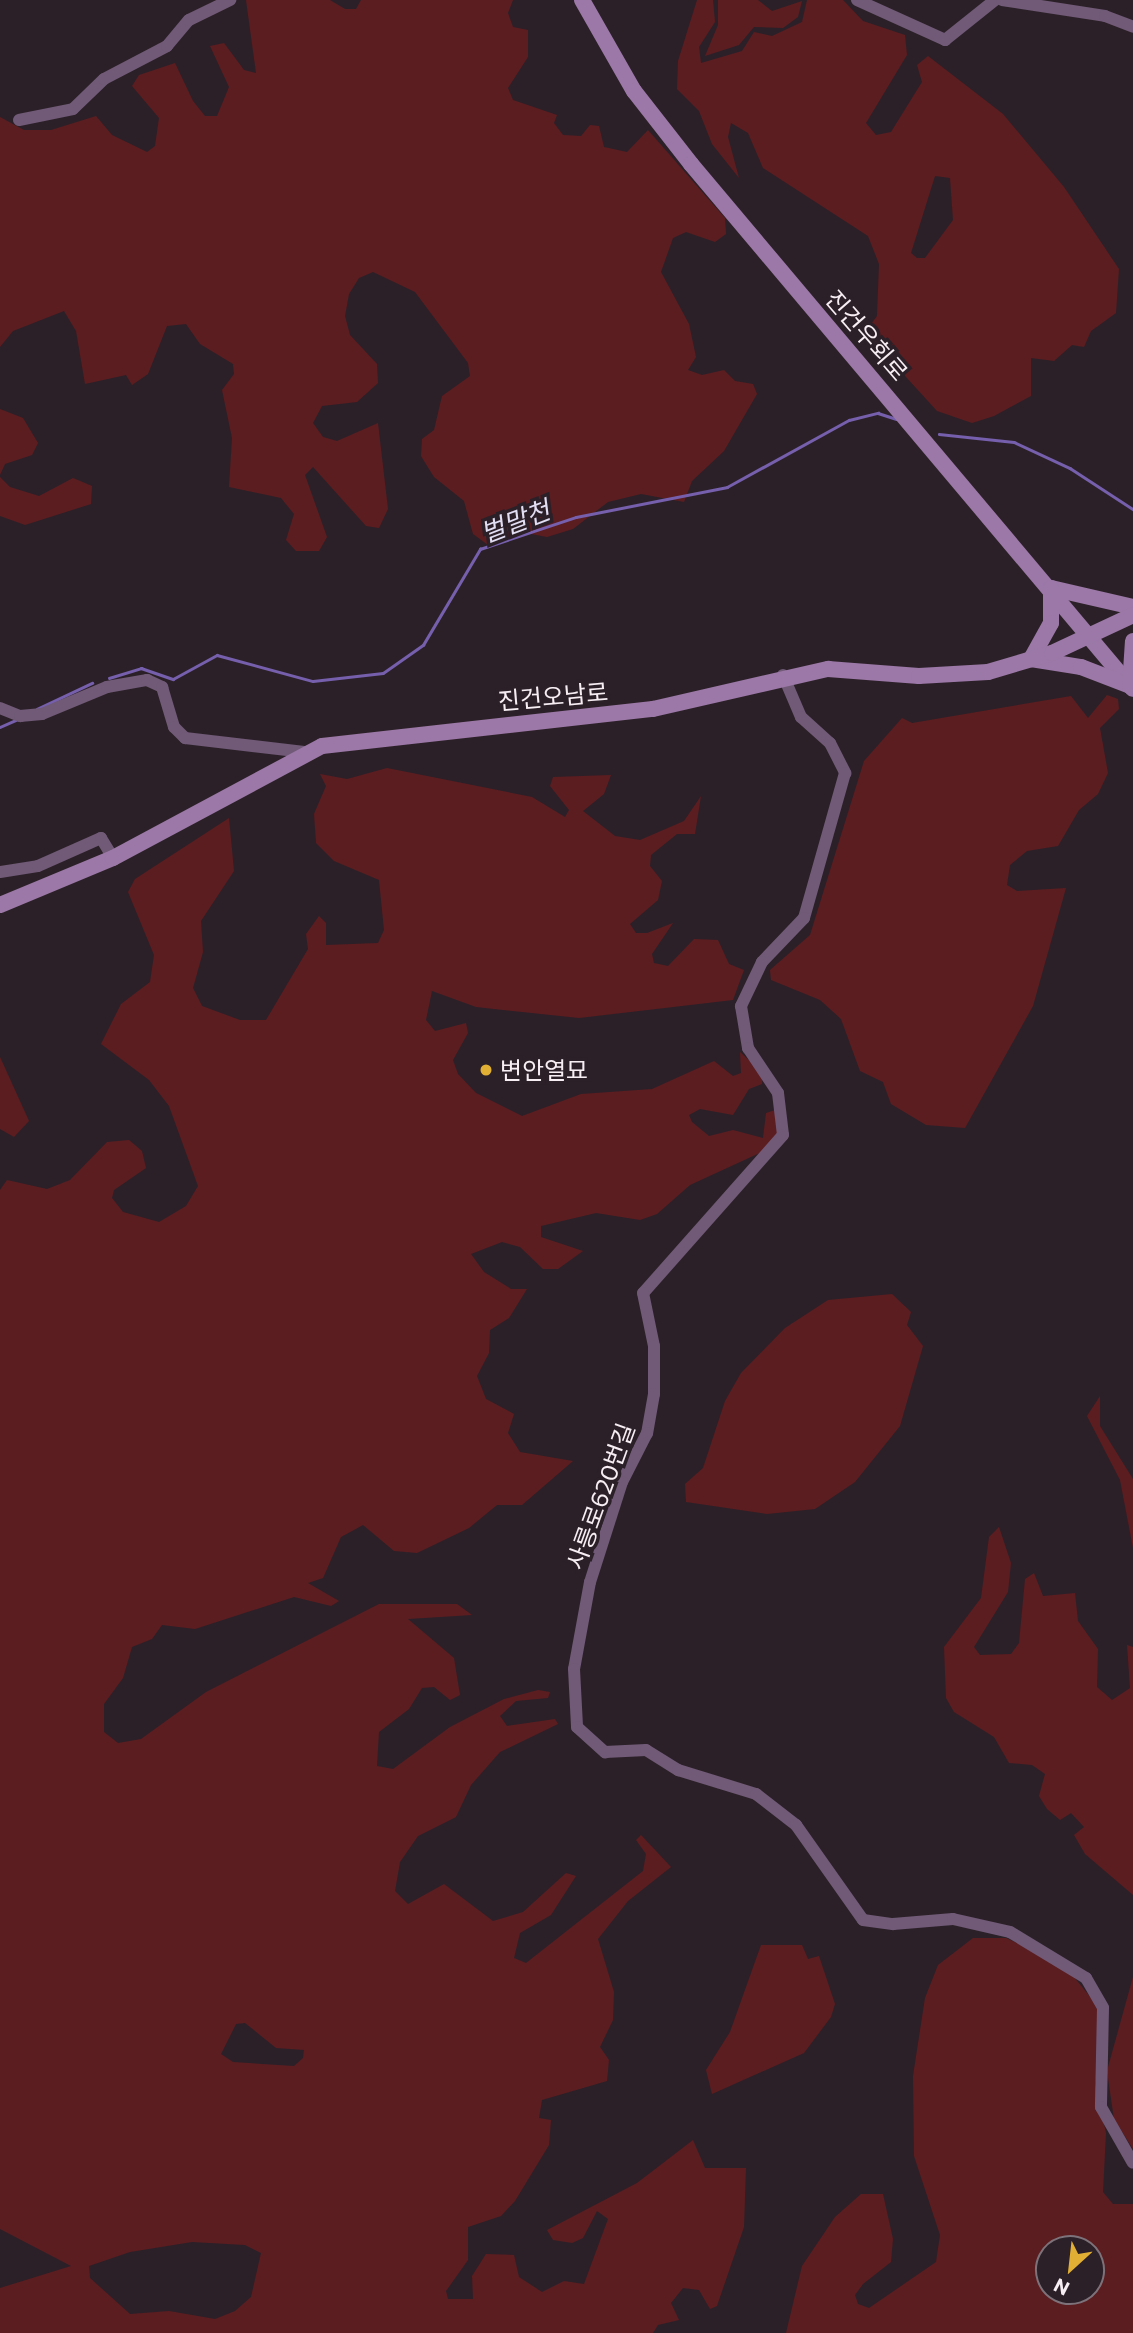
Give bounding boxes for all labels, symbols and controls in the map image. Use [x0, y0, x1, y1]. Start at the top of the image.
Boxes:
street label: 진건우회로 [820, 284, 914, 386]
water label: 벌말천 [476, 494, 554, 548]
street label: 진건오남로 [497, 677, 609, 715]
place label: 변안열묘 [500, 1056, 588, 1084]
marker: 변안열묘 [478, 1062, 494, 1078]
street label: 사릉로620번길 [560, 1419, 640, 1573]
north arrow [1035, 2235, 1105, 2305]
text: N [1050, 2274, 1073, 2301]

